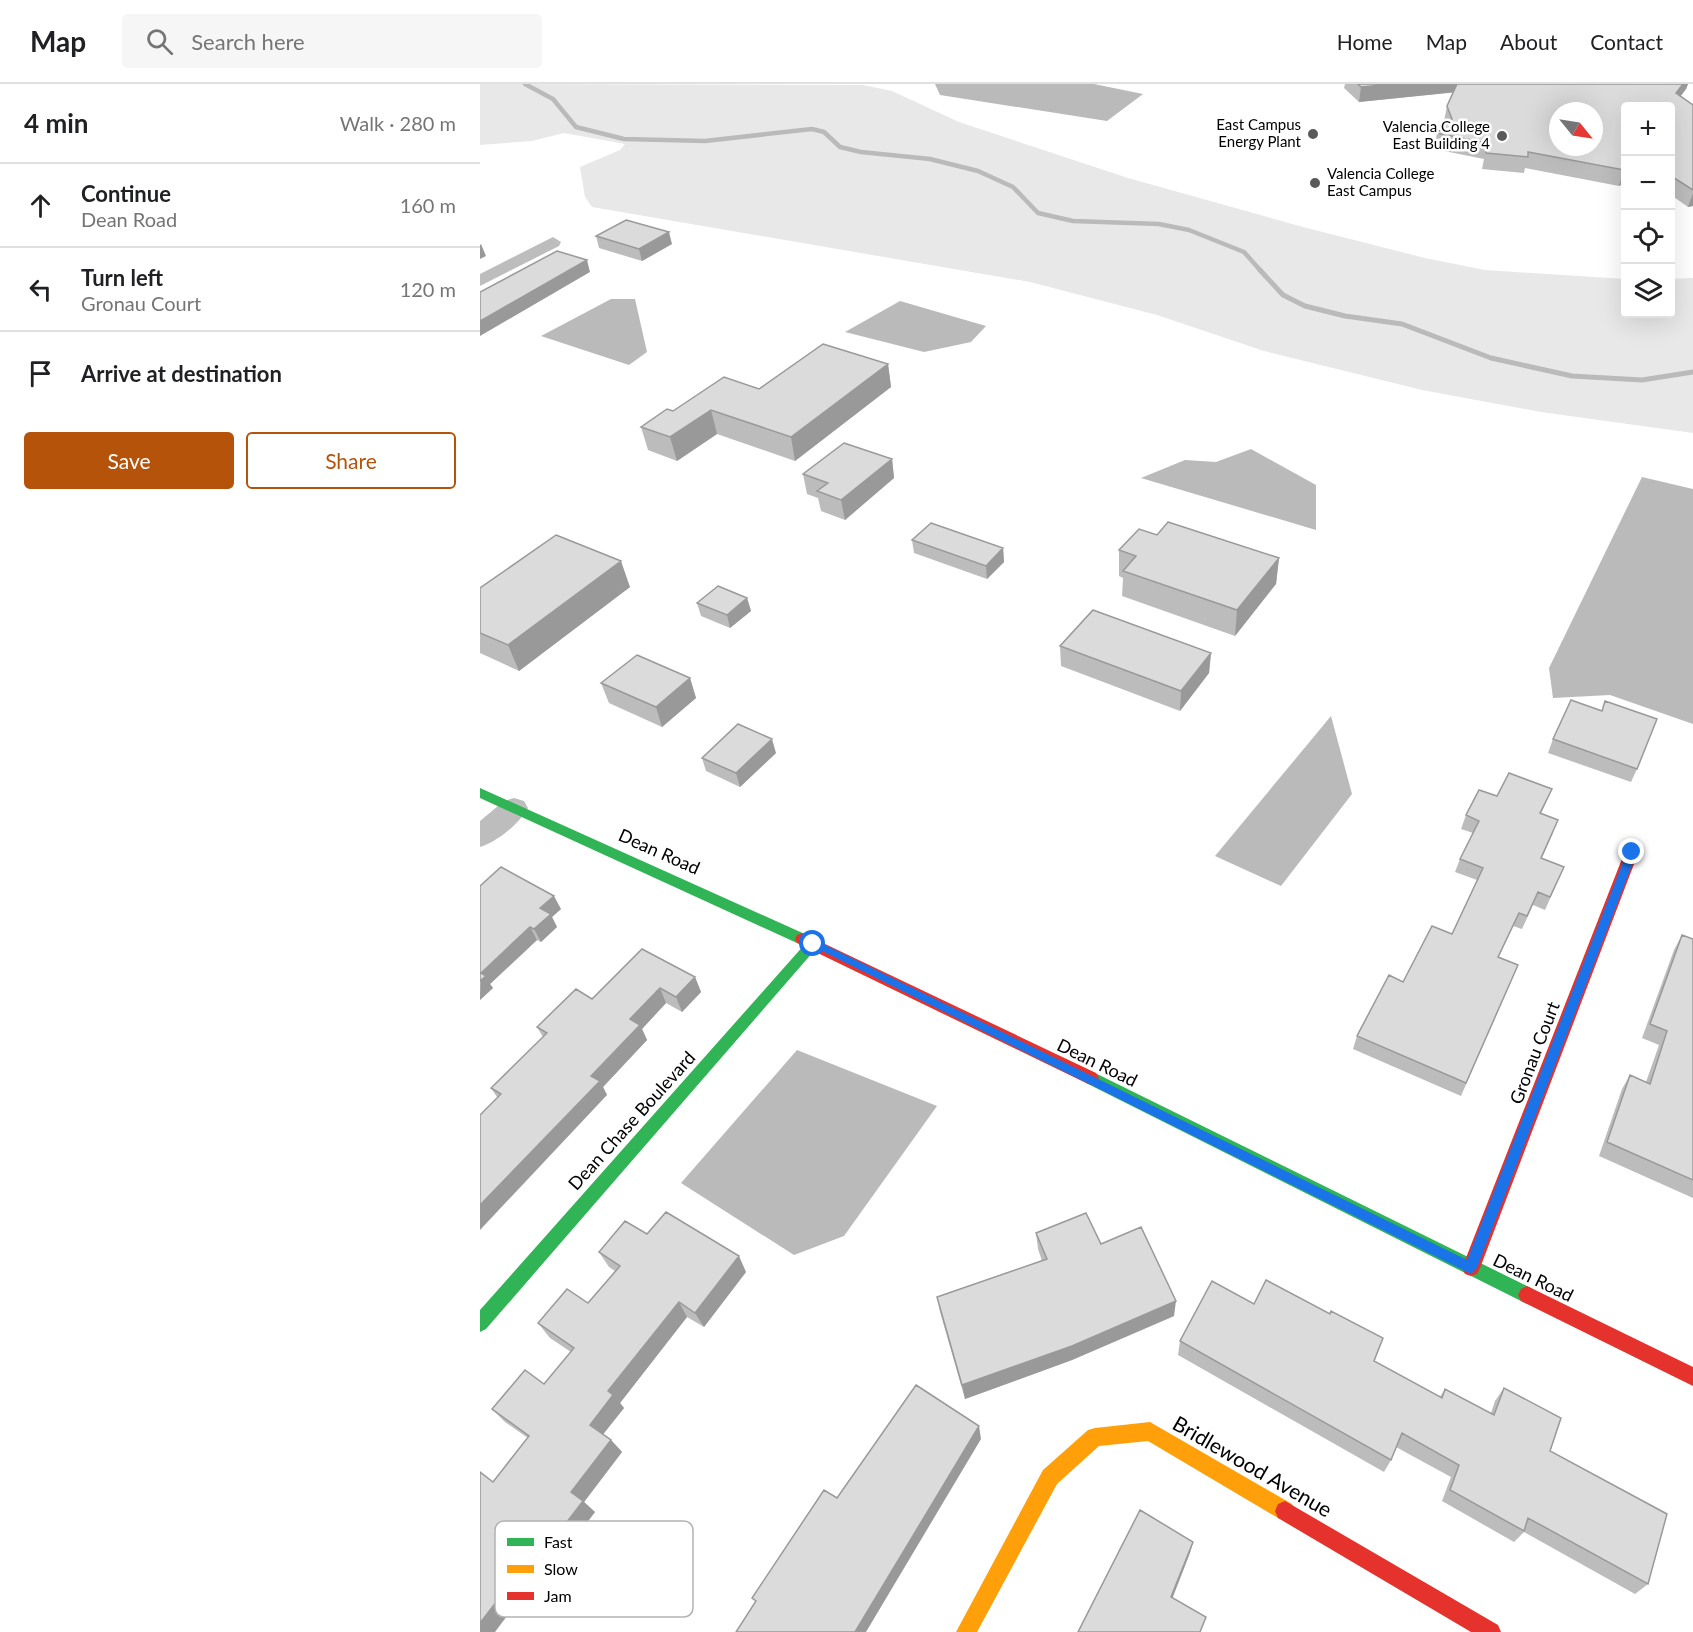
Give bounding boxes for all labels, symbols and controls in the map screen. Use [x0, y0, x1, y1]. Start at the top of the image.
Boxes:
search box [122, 14, 542, 68]
text: Map [30, 24, 86, 58]
icon: search [143, 25, 176, 58]
text: Search here [191, 28, 305, 55]
text: Home [1337, 29, 1393, 54]
text: Map [1426, 29, 1467, 54]
text: About [1500, 29, 1557, 54]
text: Contact [1590, 29, 1663, 54]
north arrow [1549, 102, 1603, 156]
map controls [1621, 102, 1675, 318]
button: + [1621, 102, 1675, 156]
text: 4 min [24, 107, 88, 139]
text: Walk · 280 m [340, 111, 456, 135]
place label: East Campus Energy Plant [1216, 115, 1302, 150]
place label: Valencia College East Building 4 [1383, 117, 1490, 152]
marker: East Campus Energy Plant [1306, 127, 1320, 141]
marker: Valencia College East Building 4 [1495, 129, 1509, 143]
button: − [1621, 156, 1675, 210]
place label: Valencia College East Campus [1327, 164, 1434, 199]
marker: Valencia College East Campus [1308, 176, 1322, 190]
text: Continue [81, 180, 171, 207]
icon: ahead [24, 189, 57, 222]
text: 160 m [400, 193, 456, 217]
text: Dean Road [81, 207, 177, 231]
button: locate [1621, 210, 1675, 264]
text: Turn left [81, 264, 163, 291]
button: layers [1621, 264, 1675, 318]
icon: left [24, 273, 57, 306]
text: 120 m [400, 277, 456, 301]
text: Gronau Court [81, 291, 201, 315]
icon: arrive [24, 357, 57, 390]
text: Arrive at destination [81, 360, 282, 387]
button: Save [24, 432, 234, 489]
button: Share [246, 432, 456, 489]
street label: Dean Road [615, 823, 703, 879]
route end [1618, 838, 1644, 864]
route start [799, 930, 825, 956]
street label: Gronau Court [1504, 998, 1564, 1107]
street label: Dean Road [1054, 1033, 1141, 1091]
street label: Dean Chase Boulevard [563, 1046, 699, 1194]
street label: Dean Road [1490, 1248, 1577, 1306]
street label: Bridlewood Avenue [1169, 1410, 1337, 1521]
legend [495, 1521, 693, 1617]
text: Fast [544, 1532, 573, 1551]
text: Slow [544, 1559, 578, 1578]
text: Jam [544, 1586, 572, 1605]

